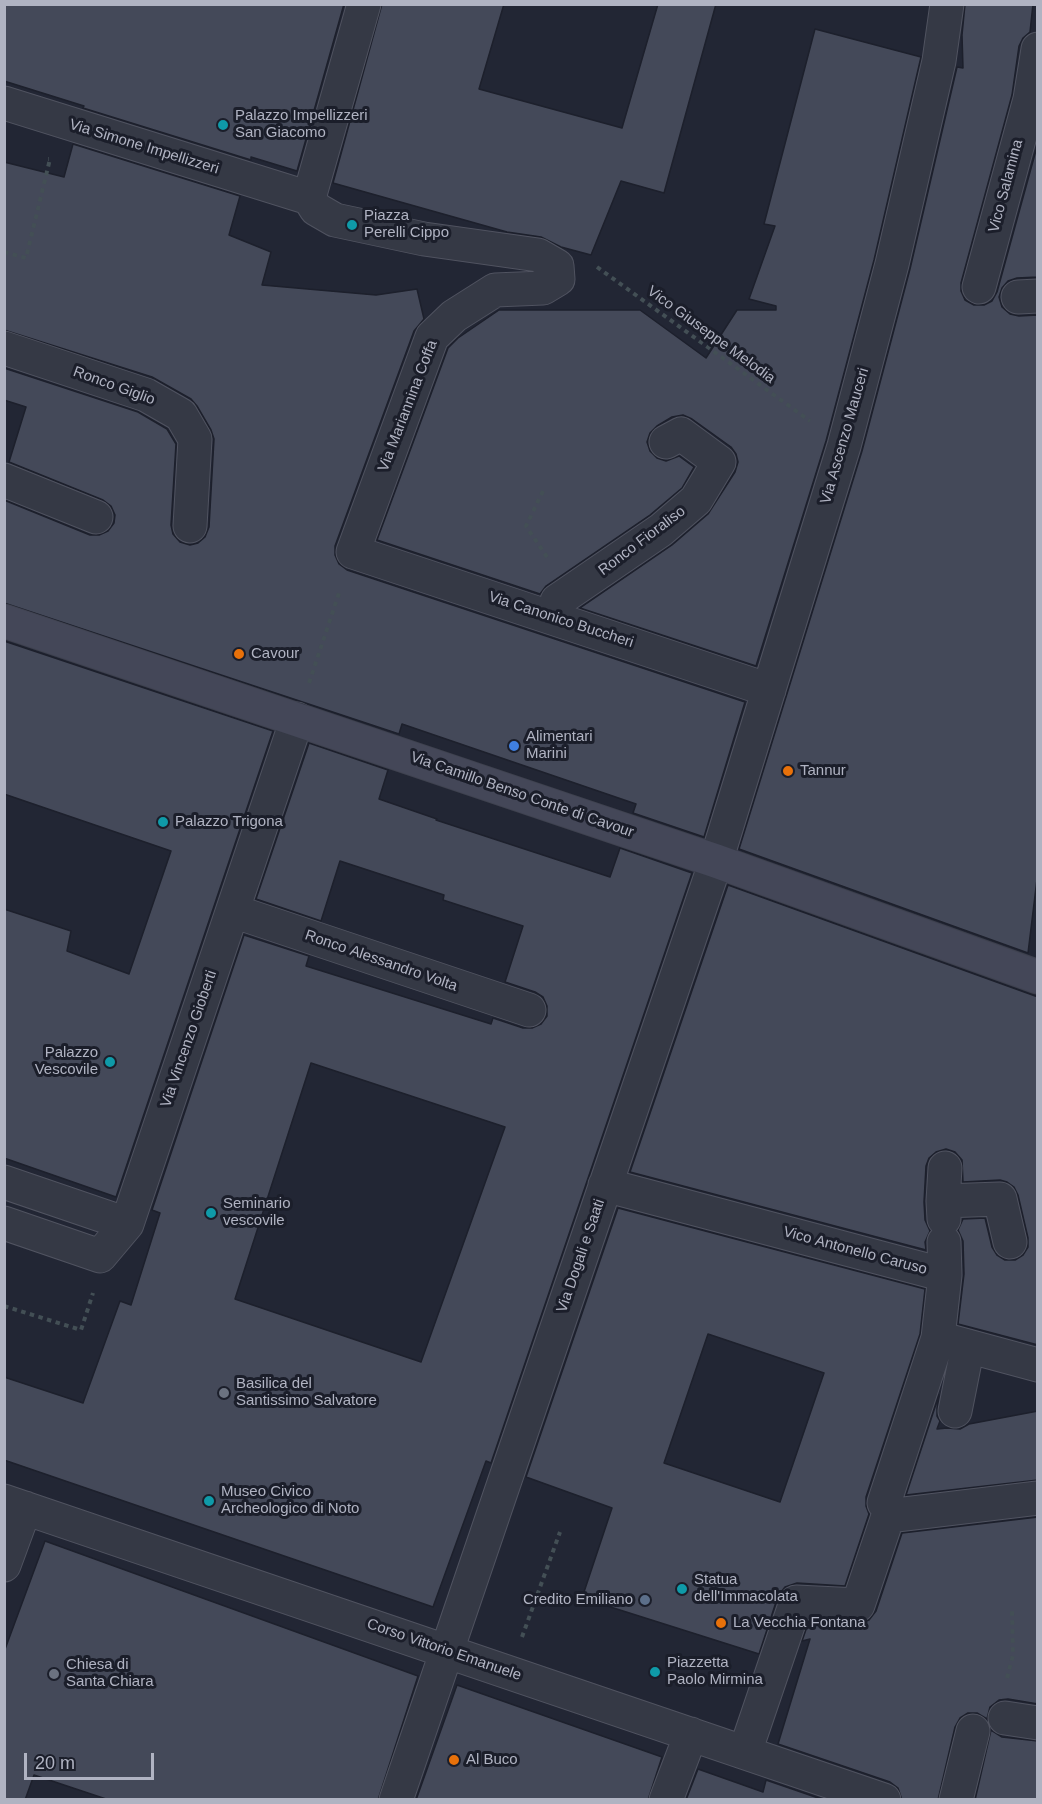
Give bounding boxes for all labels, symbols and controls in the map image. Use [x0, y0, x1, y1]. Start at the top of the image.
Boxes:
place label: Palazzo Impellizzeri San Giacomo [235, 107, 368, 142]
street label: Via Simone Impellizzeri [67, 116, 221, 178]
marker: Palazzo Impellizzeri San Giacomo [216, 118, 230, 132]
street label: Vico Salamina [985, 137, 1027, 235]
place label: Piazza Perelli Cippo [364, 207, 449, 242]
marker: Piazza Perelli Cippo [345, 218, 359, 232]
street label: Vico Giuseppe Melodia [643, 282, 779, 388]
street label: Via Mariannina Coffa [375, 338, 441, 474]
street label: Ronco Giglio [71, 363, 157, 409]
street label: Via Ascenzo Mauceri [817, 366, 873, 506]
street label: Ronco Fioraliso [595, 502, 689, 580]
street label: Via Canonico Buccheri [486, 588, 636, 652]
place label: Cavour [251, 645, 299, 663]
marker: Cavour [232, 647, 246, 661]
place label: Alimentari Marini [526, 728, 593, 763]
marker: Alimentari Marini [507, 739, 521, 753]
street label: Via Camillo Benso Conte di Cavour [408, 748, 636, 842]
place label: Tannur [800, 762, 846, 780]
marker: Tannur [781, 764, 795, 778]
place label: Palazzo Trigona [175, 813, 283, 831]
marker: Palazzo Trigona [156, 815, 170, 829]
street label: Ronco Alessandro Volta [302, 926, 460, 996]
street label: Via Vincenzo Gioberti [157, 968, 221, 1110]
place label: Palazzo Vescovile [35, 1044, 98, 1079]
marker: Palazzo Vescovile [103, 1055, 117, 1069]
place label: Seminario vescovile [223, 1195, 291, 1230]
street label: Via Dogali e Saati [553, 1197, 609, 1315]
marker: Seminario vescovile [204, 1206, 218, 1220]
street label: Vico Antonello Caruso [781, 1223, 929, 1279]
place label: Basilica del Santissimo Salvatore [236, 1375, 377, 1410]
marker: Basilica del Santissimo Salvatore [217, 1386, 231, 1400]
place label: Museo Civico Archeologico di Noto [221, 1483, 359, 1518]
marker: Museo Civico Archeologico di Noto [202, 1494, 216, 1508]
place label: Statua dell'Immacolata [694, 1571, 798, 1606]
marker: Statua dell'Immacolata [675, 1582, 689, 1596]
place label: Credito Emiliano [523, 1591, 633, 1609]
marker: Credito Emiliano [638, 1593, 652, 1607]
place label: La Vecchia Fontana [733, 1614, 866, 1632]
street label: Corso Vittorio Emanuele [364, 1615, 524, 1685]
marker: La Vecchia Fontana [714, 1616, 728, 1630]
place label: Piazzetta Paolo Mirmina [667, 1654, 763, 1689]
place label: Chiesa di Santa Chiara [66, 1656, 154, 1691]
marker: Piazzetta Paolo Mirmina [648, 1665, 662, 1679]
marker: Chiesa di Santa Chiara [47, 1667, 61, 1681]
scale bar [27, 1741, 158, 1779]
place label: Al Buco [466, 1751, 518, 1769]
text: 20 m [35, 1753, 75, 1773]
marker: Al Buco [447, 1753, 461, 1767]

